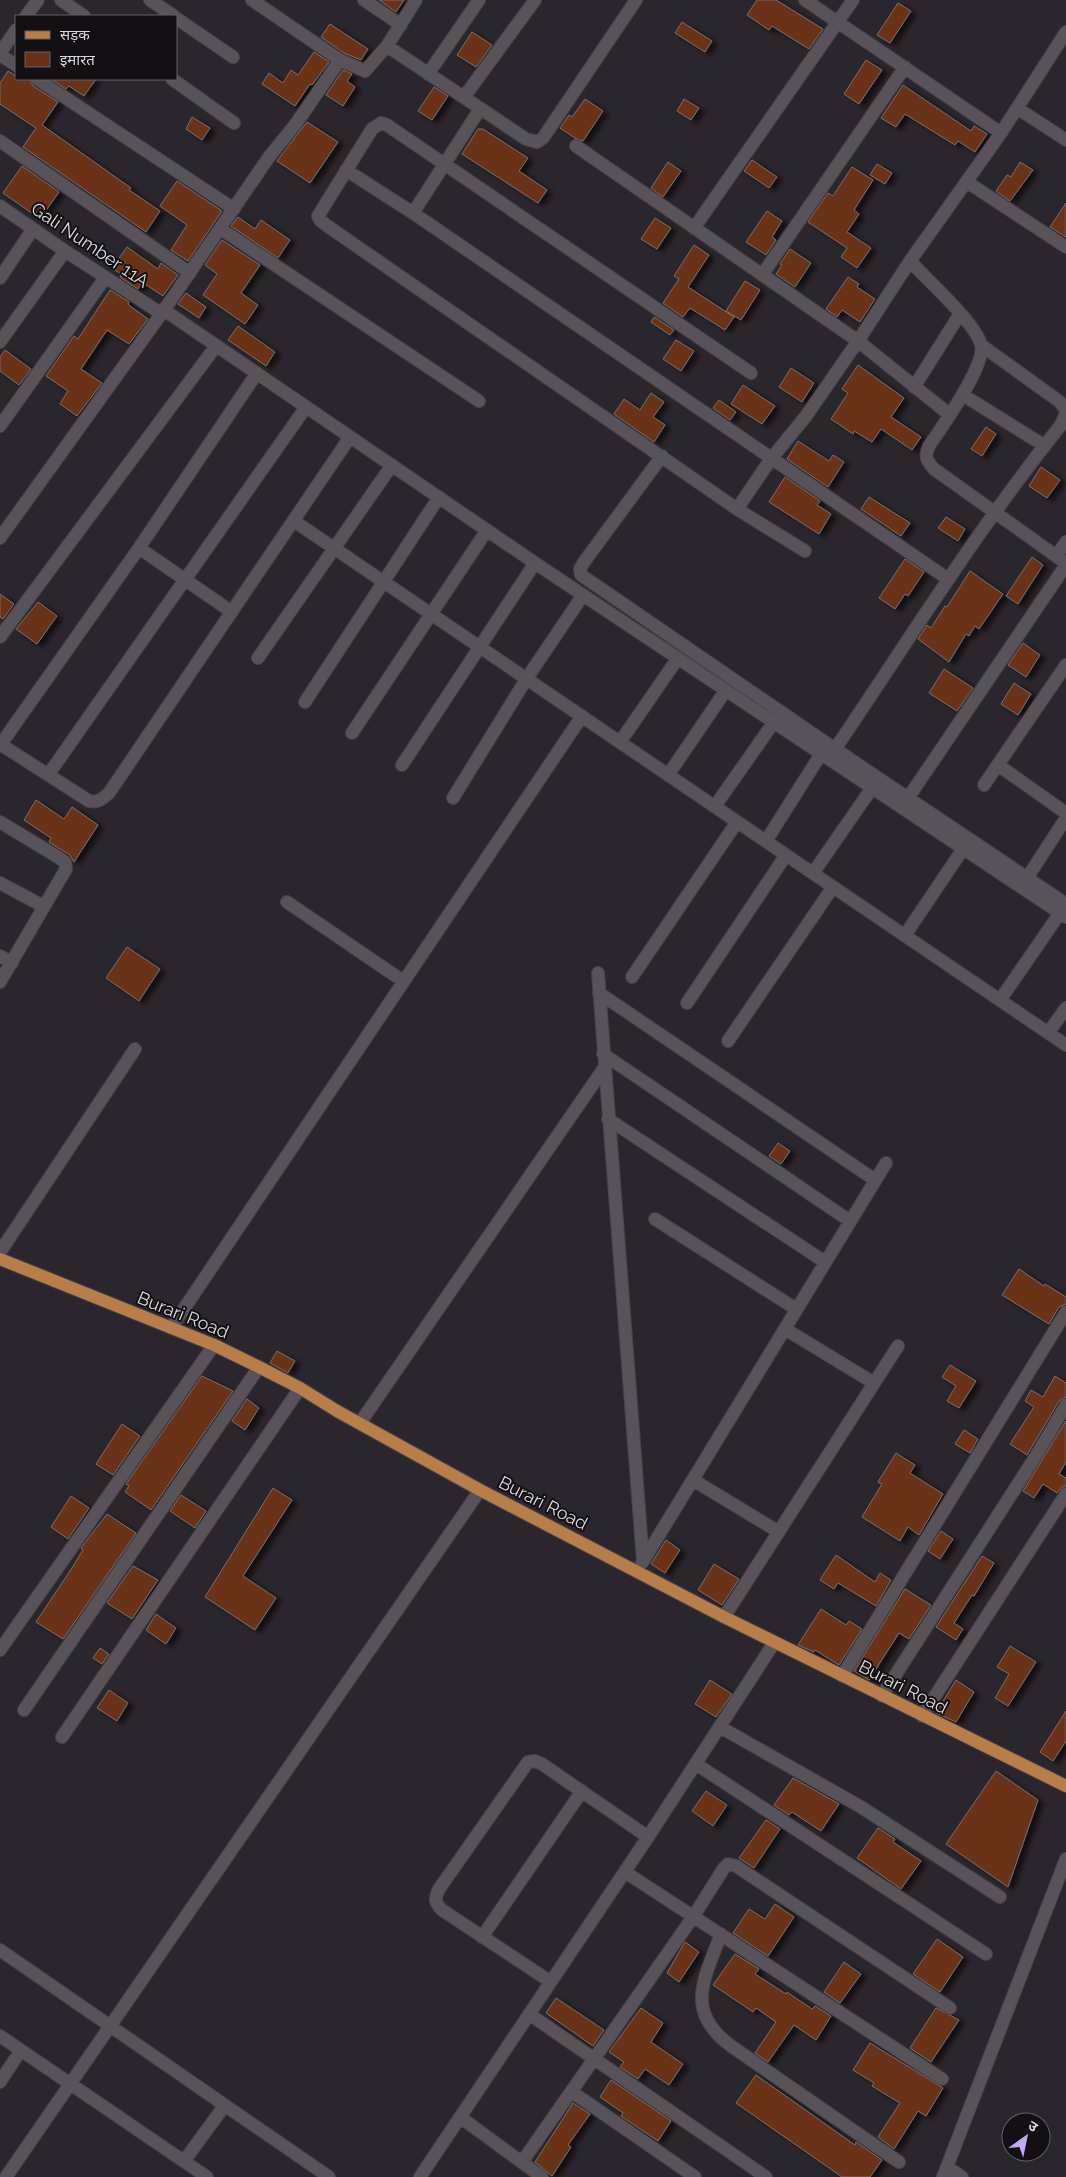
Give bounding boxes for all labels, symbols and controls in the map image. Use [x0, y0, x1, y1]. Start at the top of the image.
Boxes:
legend [15, 15, 178, 80]
text: सड़क [60, 26, 90, 44]
text: इमारत [60, 51, 95, 69]
street label: Gali Number 11A [28, 198, 153, 292]
street label: Burari Road [134, 1287, 232, 1342]
street label: Burari Road [495, 1471, 591, 1534]
street label: Burari Road [855, 1655, 951, 1718]
north arrow [1001, 2112, 1051, 2162]
text: उ [1025, 2117, 1042, 2135]

